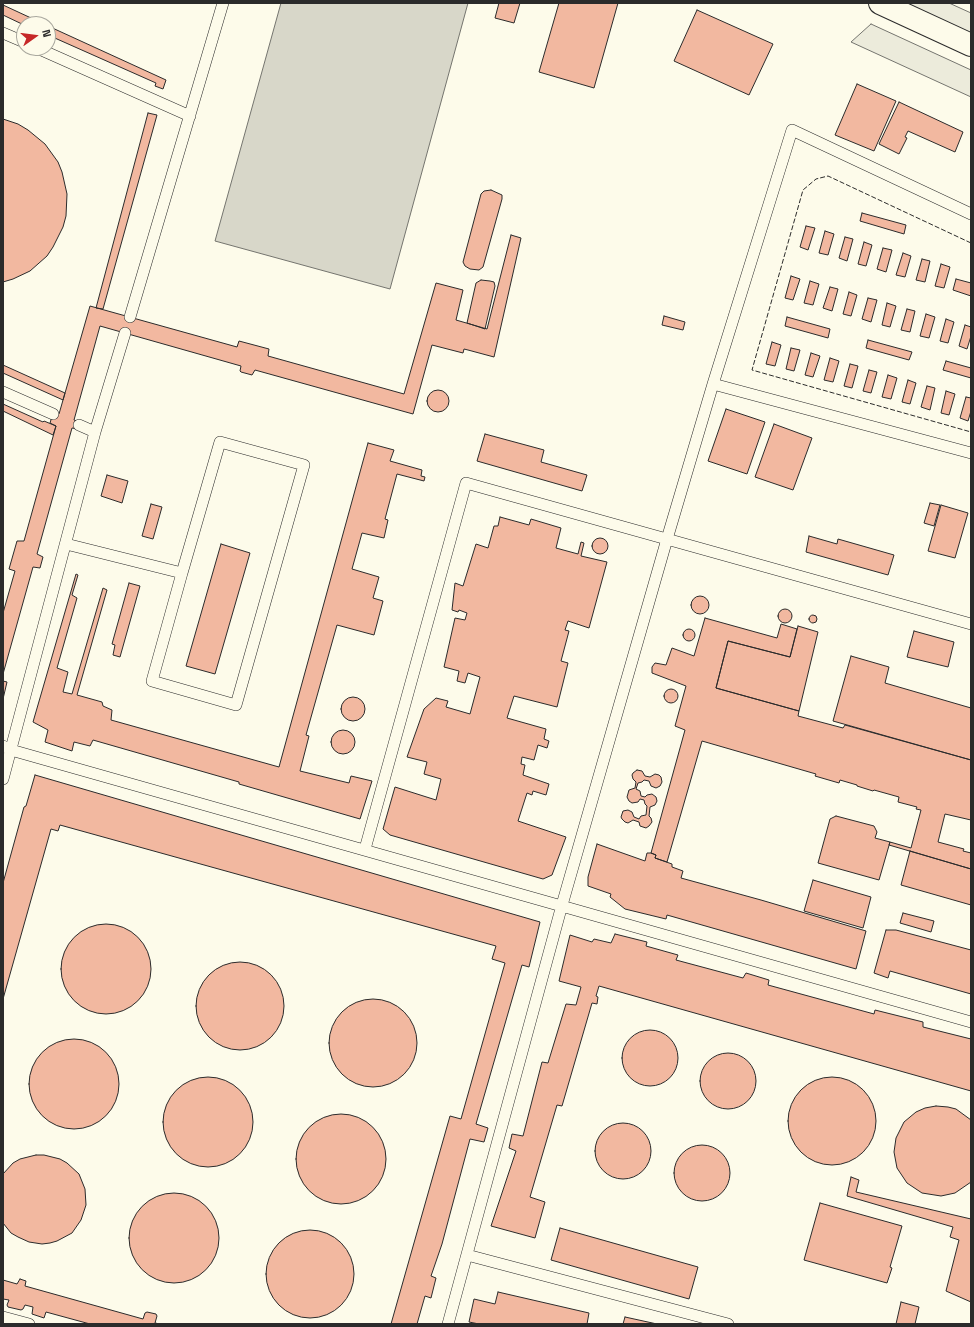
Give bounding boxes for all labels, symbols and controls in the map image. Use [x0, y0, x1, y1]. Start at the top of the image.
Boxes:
north arrow [16, 16, 56, 56]
text: N [39, 28, 54, 39]

